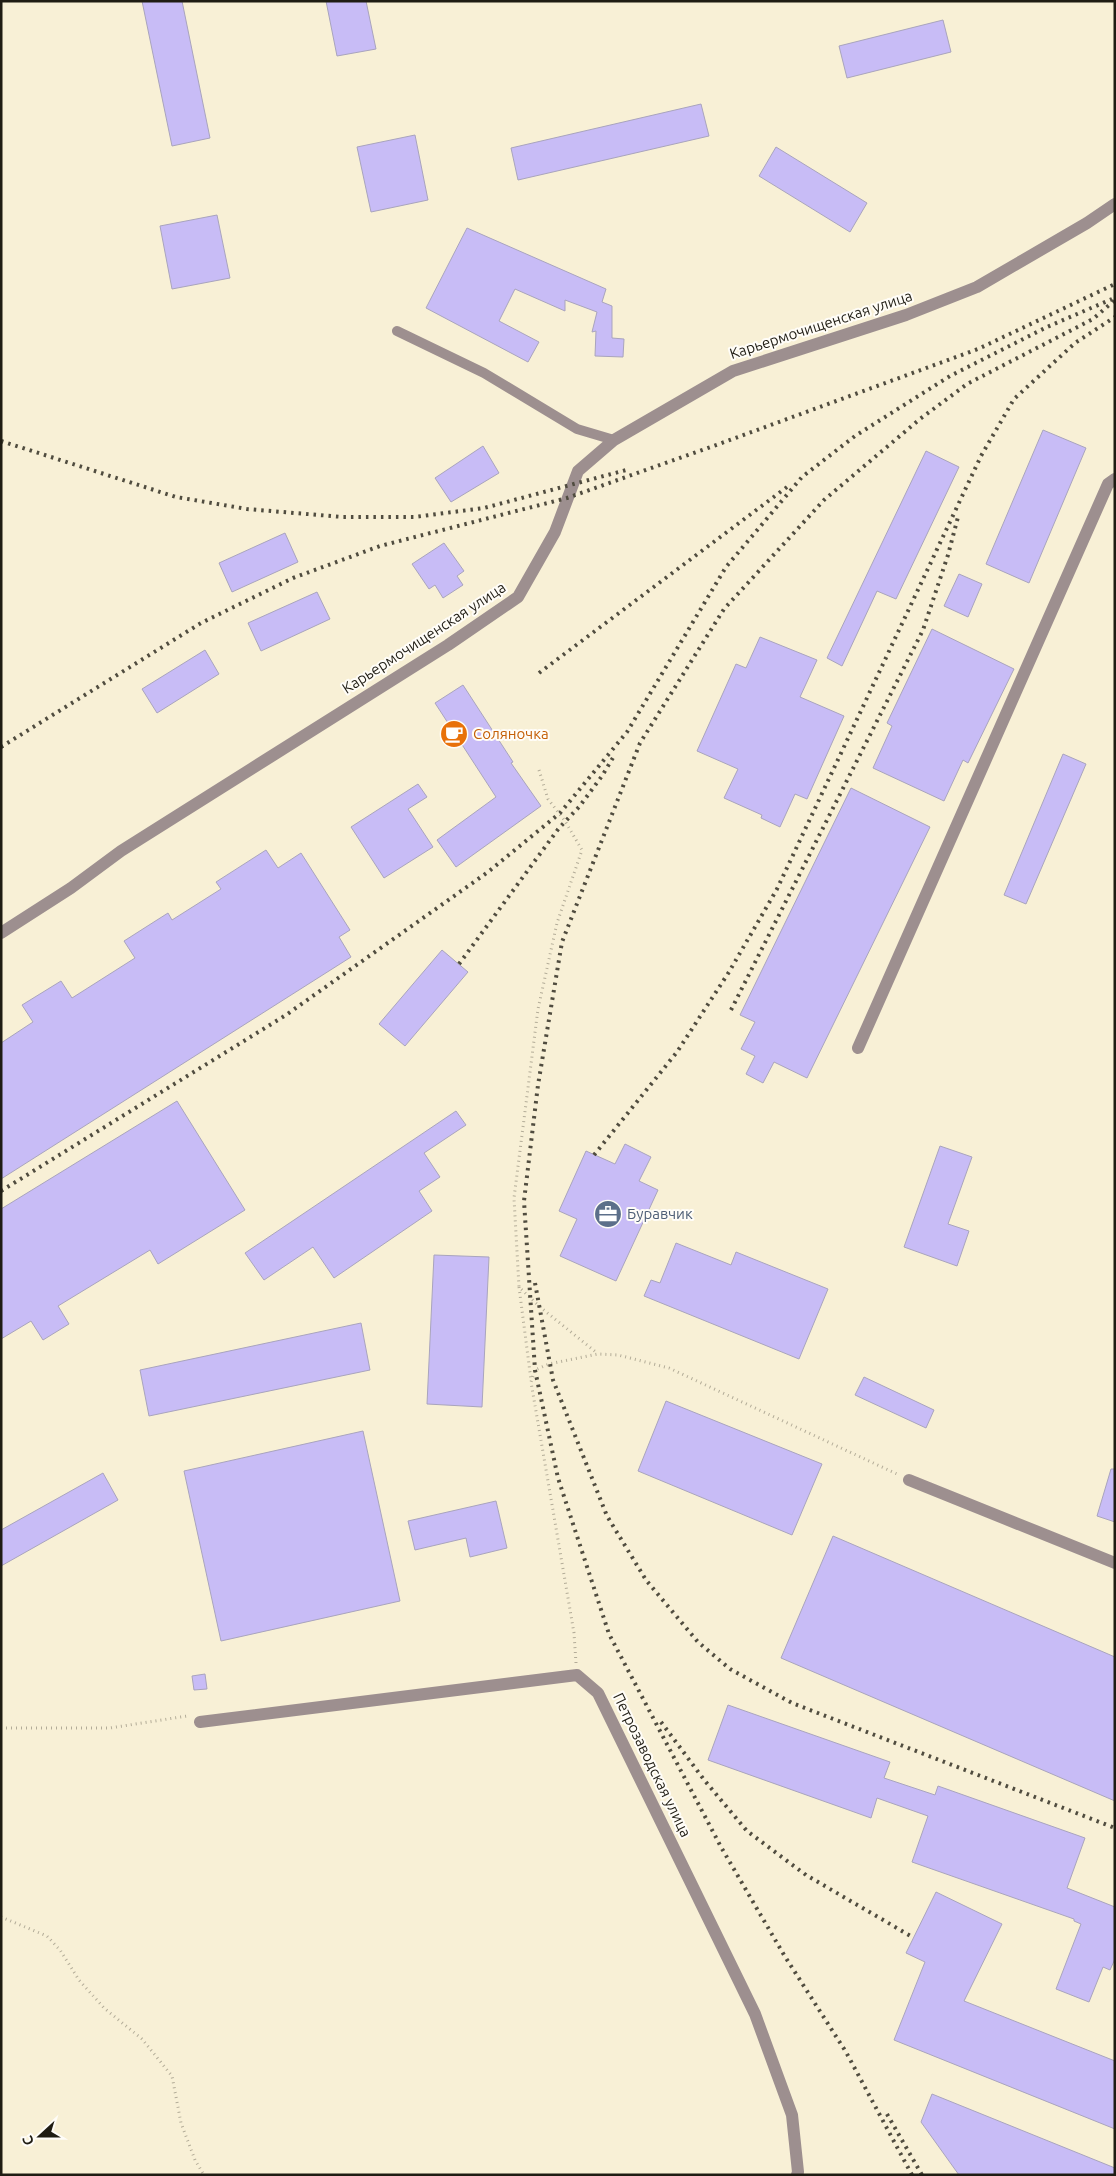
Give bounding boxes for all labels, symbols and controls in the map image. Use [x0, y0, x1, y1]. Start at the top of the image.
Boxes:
street label: Карьермочищенская улица [727, 287, 914, 362]
street label: Карьермочищенская улица [339, 578, 509, 697]
cafe icon: Соляночка [439, 719, 469, 749]
place label: Соляночка [473, 725, 549, 742]
office icon: Буравчик [593, 1199, 623, 1229]
place label: Буравчик [627, 1205, 693, 1222]
street label: Петрозаводская улица [610, 1690, 695, 1840]
north arrow [15, 2111, 65, 2161]
text: С [19, 2134, 37, 2148]

